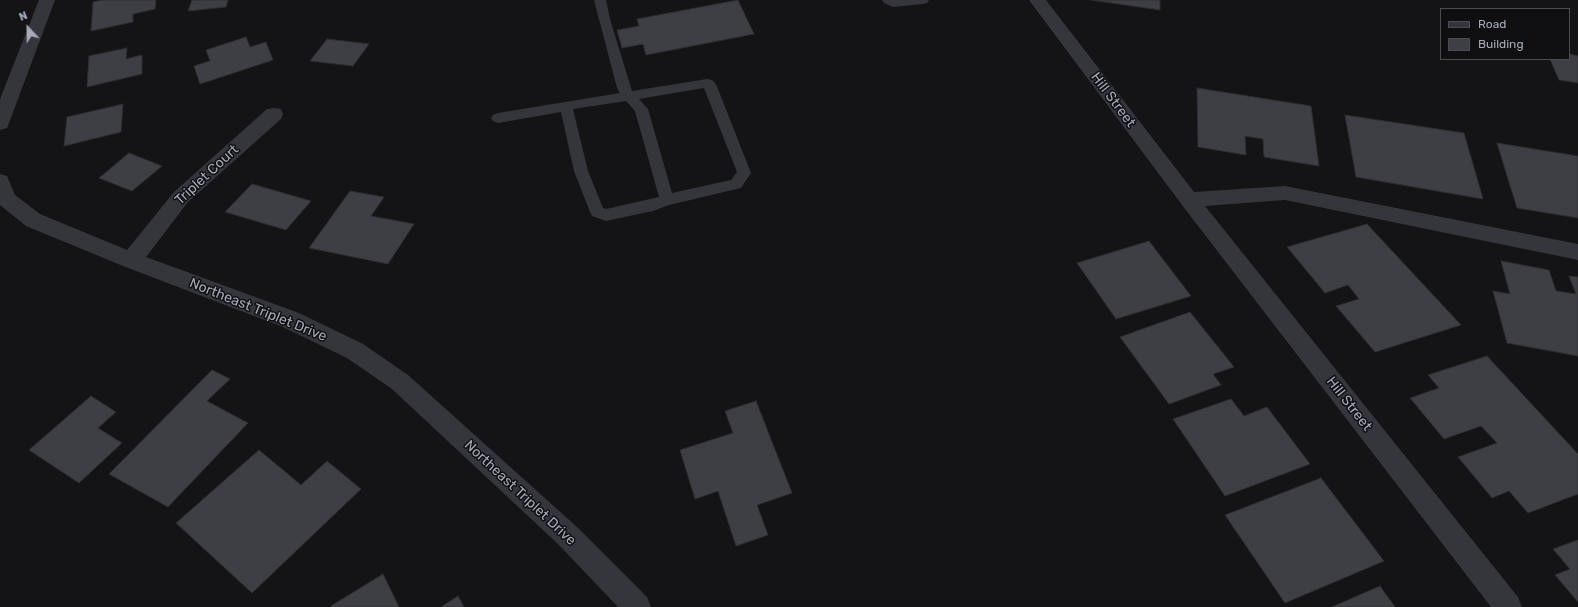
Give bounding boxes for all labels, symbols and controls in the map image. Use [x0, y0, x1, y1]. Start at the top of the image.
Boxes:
north arrow [8, 8, 48, 48]
legend [1440, 8, 1570, 60]
text: N [17, 9, 29, 24]
text: Road [1478, 17, 1506, 31]
text: Building [1478, 37, 1524, 51]
street label: Hill Street [1087, 69, 1139, 131]
street label: Triplet Court [172, 141, 242, 209]
street label: Northeast Triplet Drive [187, 275, 329, 345]
street label: Hill Street [1323, 374, 1375, 434]
street label: Northeast Triplet Drive [461, 437, 579, 549]

